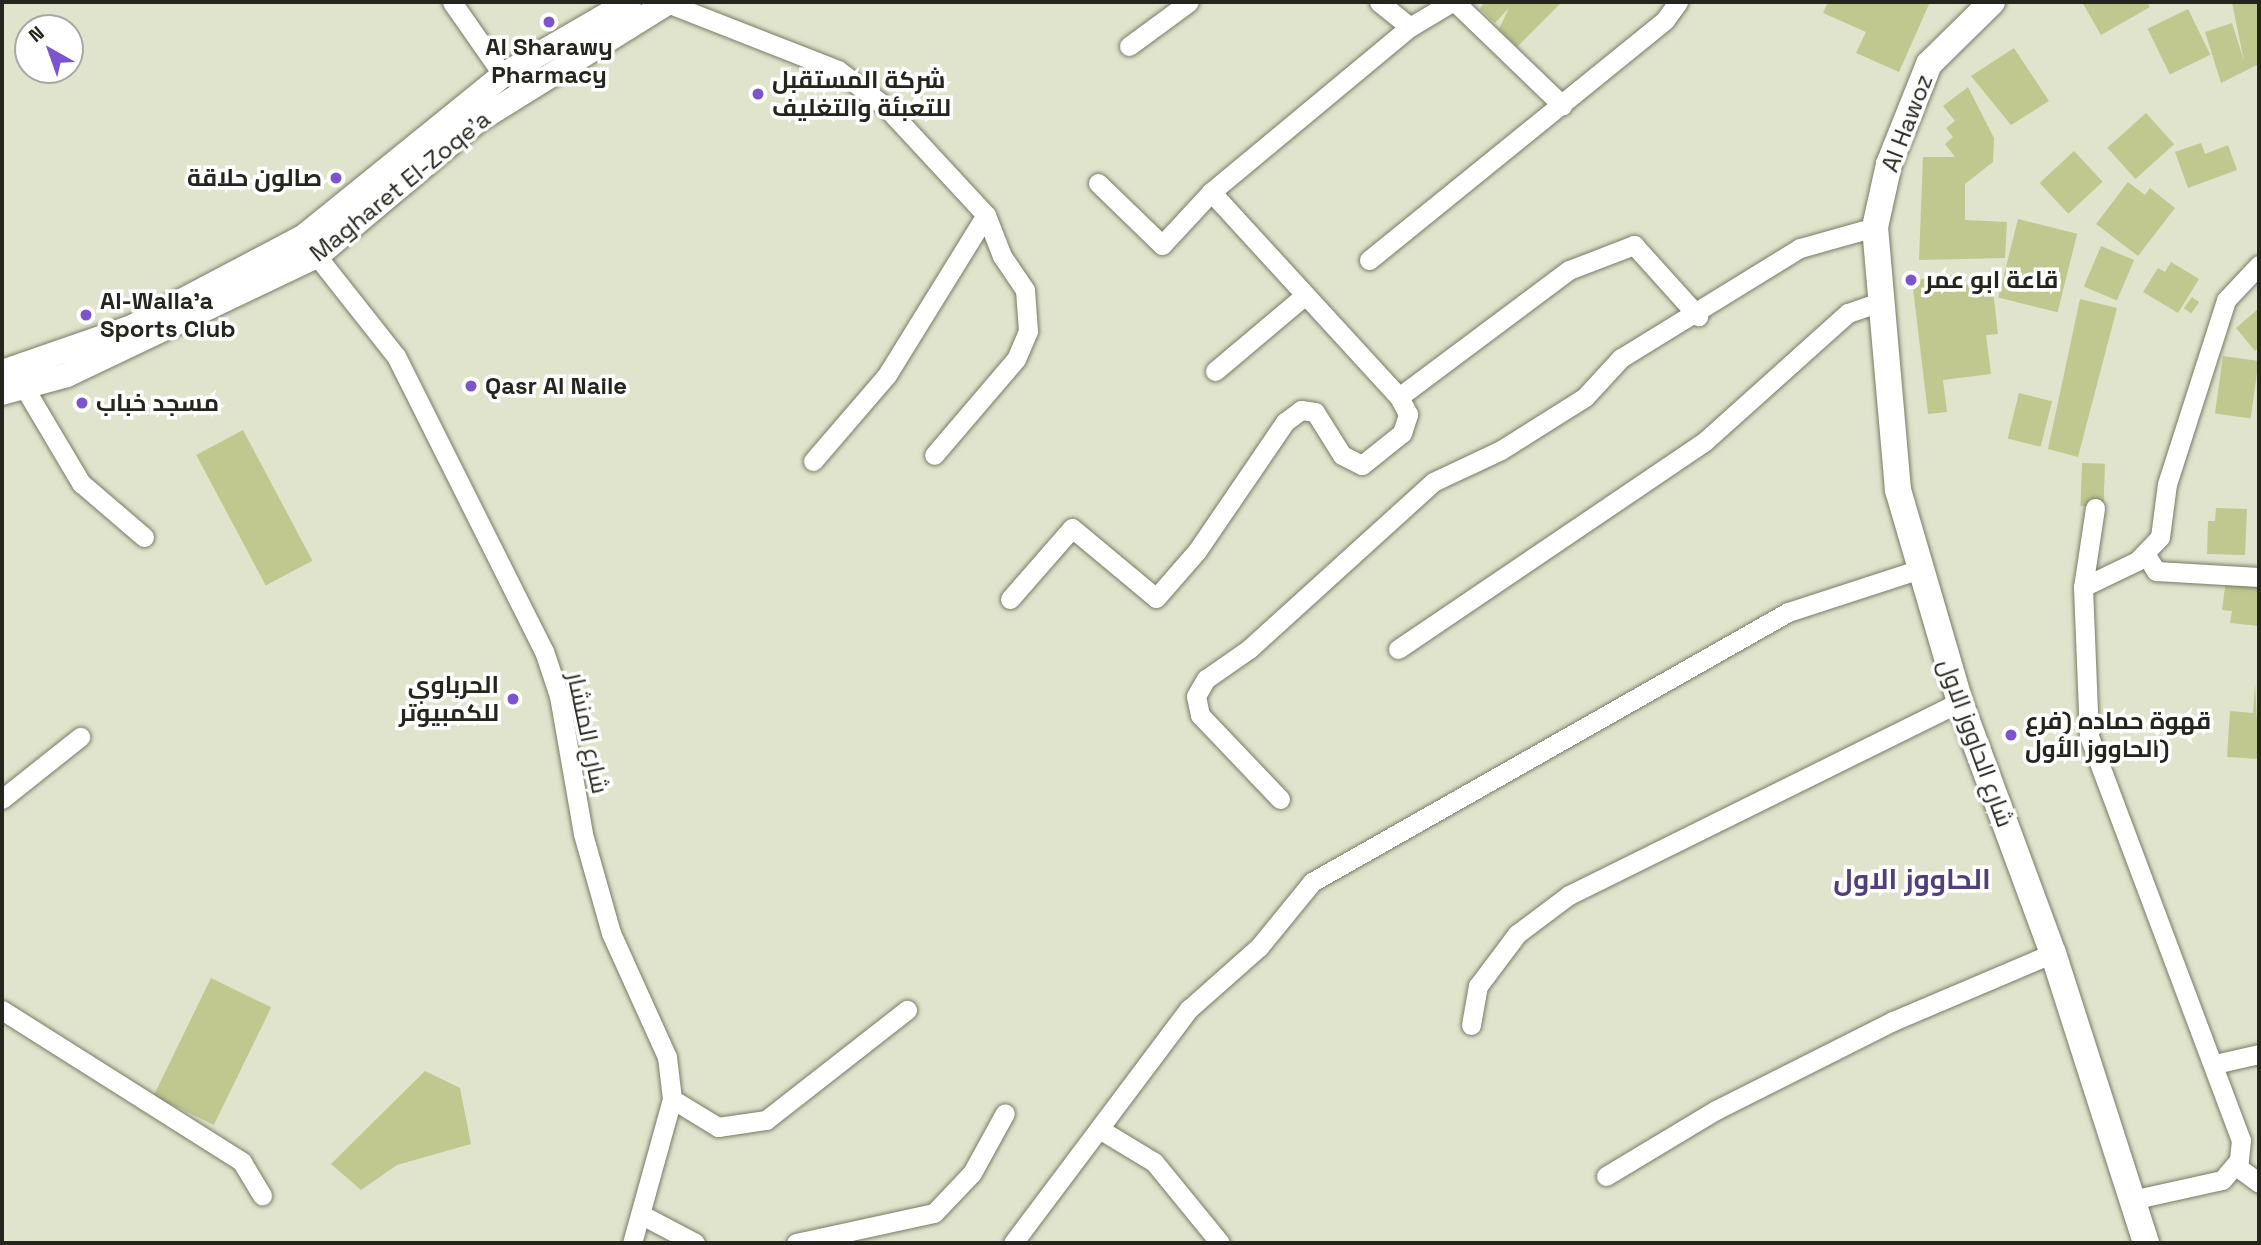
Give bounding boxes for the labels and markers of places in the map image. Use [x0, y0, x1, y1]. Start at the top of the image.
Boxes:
marker: Al Sharawy Pharmacy [541, 14, 557, 30]
place label: Al Sharawy Pharmacy [485, 33, 613, 89]
place label: شركة المستقبل للتعبئة والتغليف [772, 66, 951, 122]
marker: شركة المستقبل للتعبئة والتغليف [750, 86, 766, 102]
place label: صالون حلاقة [187, 164, 322, 192]
marker: صالون حلاقة [328, 170, 344, 186]
place label: قاعة ابو عمر [1925, 266, 2058, 294]
marker: قاعة ابو عمر [1903, 272, 1919, 288]
place label: Al-Walla’a Sports Club [100, 287, 236, 343]
marker: Al-Walla’a Sports Club [78, 307, 94, 323]
place label: Qasr Al Naile [485, 372, 627, 400]
marker: Qasr Al Naile [463, 378, 479, 394]
place label: مسجد خباب [96, 389, 219, 417]
marker: مسجد خباب [74, 395, 90, 411]
place label: الحرباوي للكمبيوتر [399, 671, 499, 727]
marker: الحرباوي للكمبيوتر [505, 691, 521, 707]
place label: قهوة حماده (فرع الحاووز الأول) [2025, 707, 2211, 763]
marker: قهوة حماده (فرع الحاووز الأول) [2003, 727, 2019, 743]

